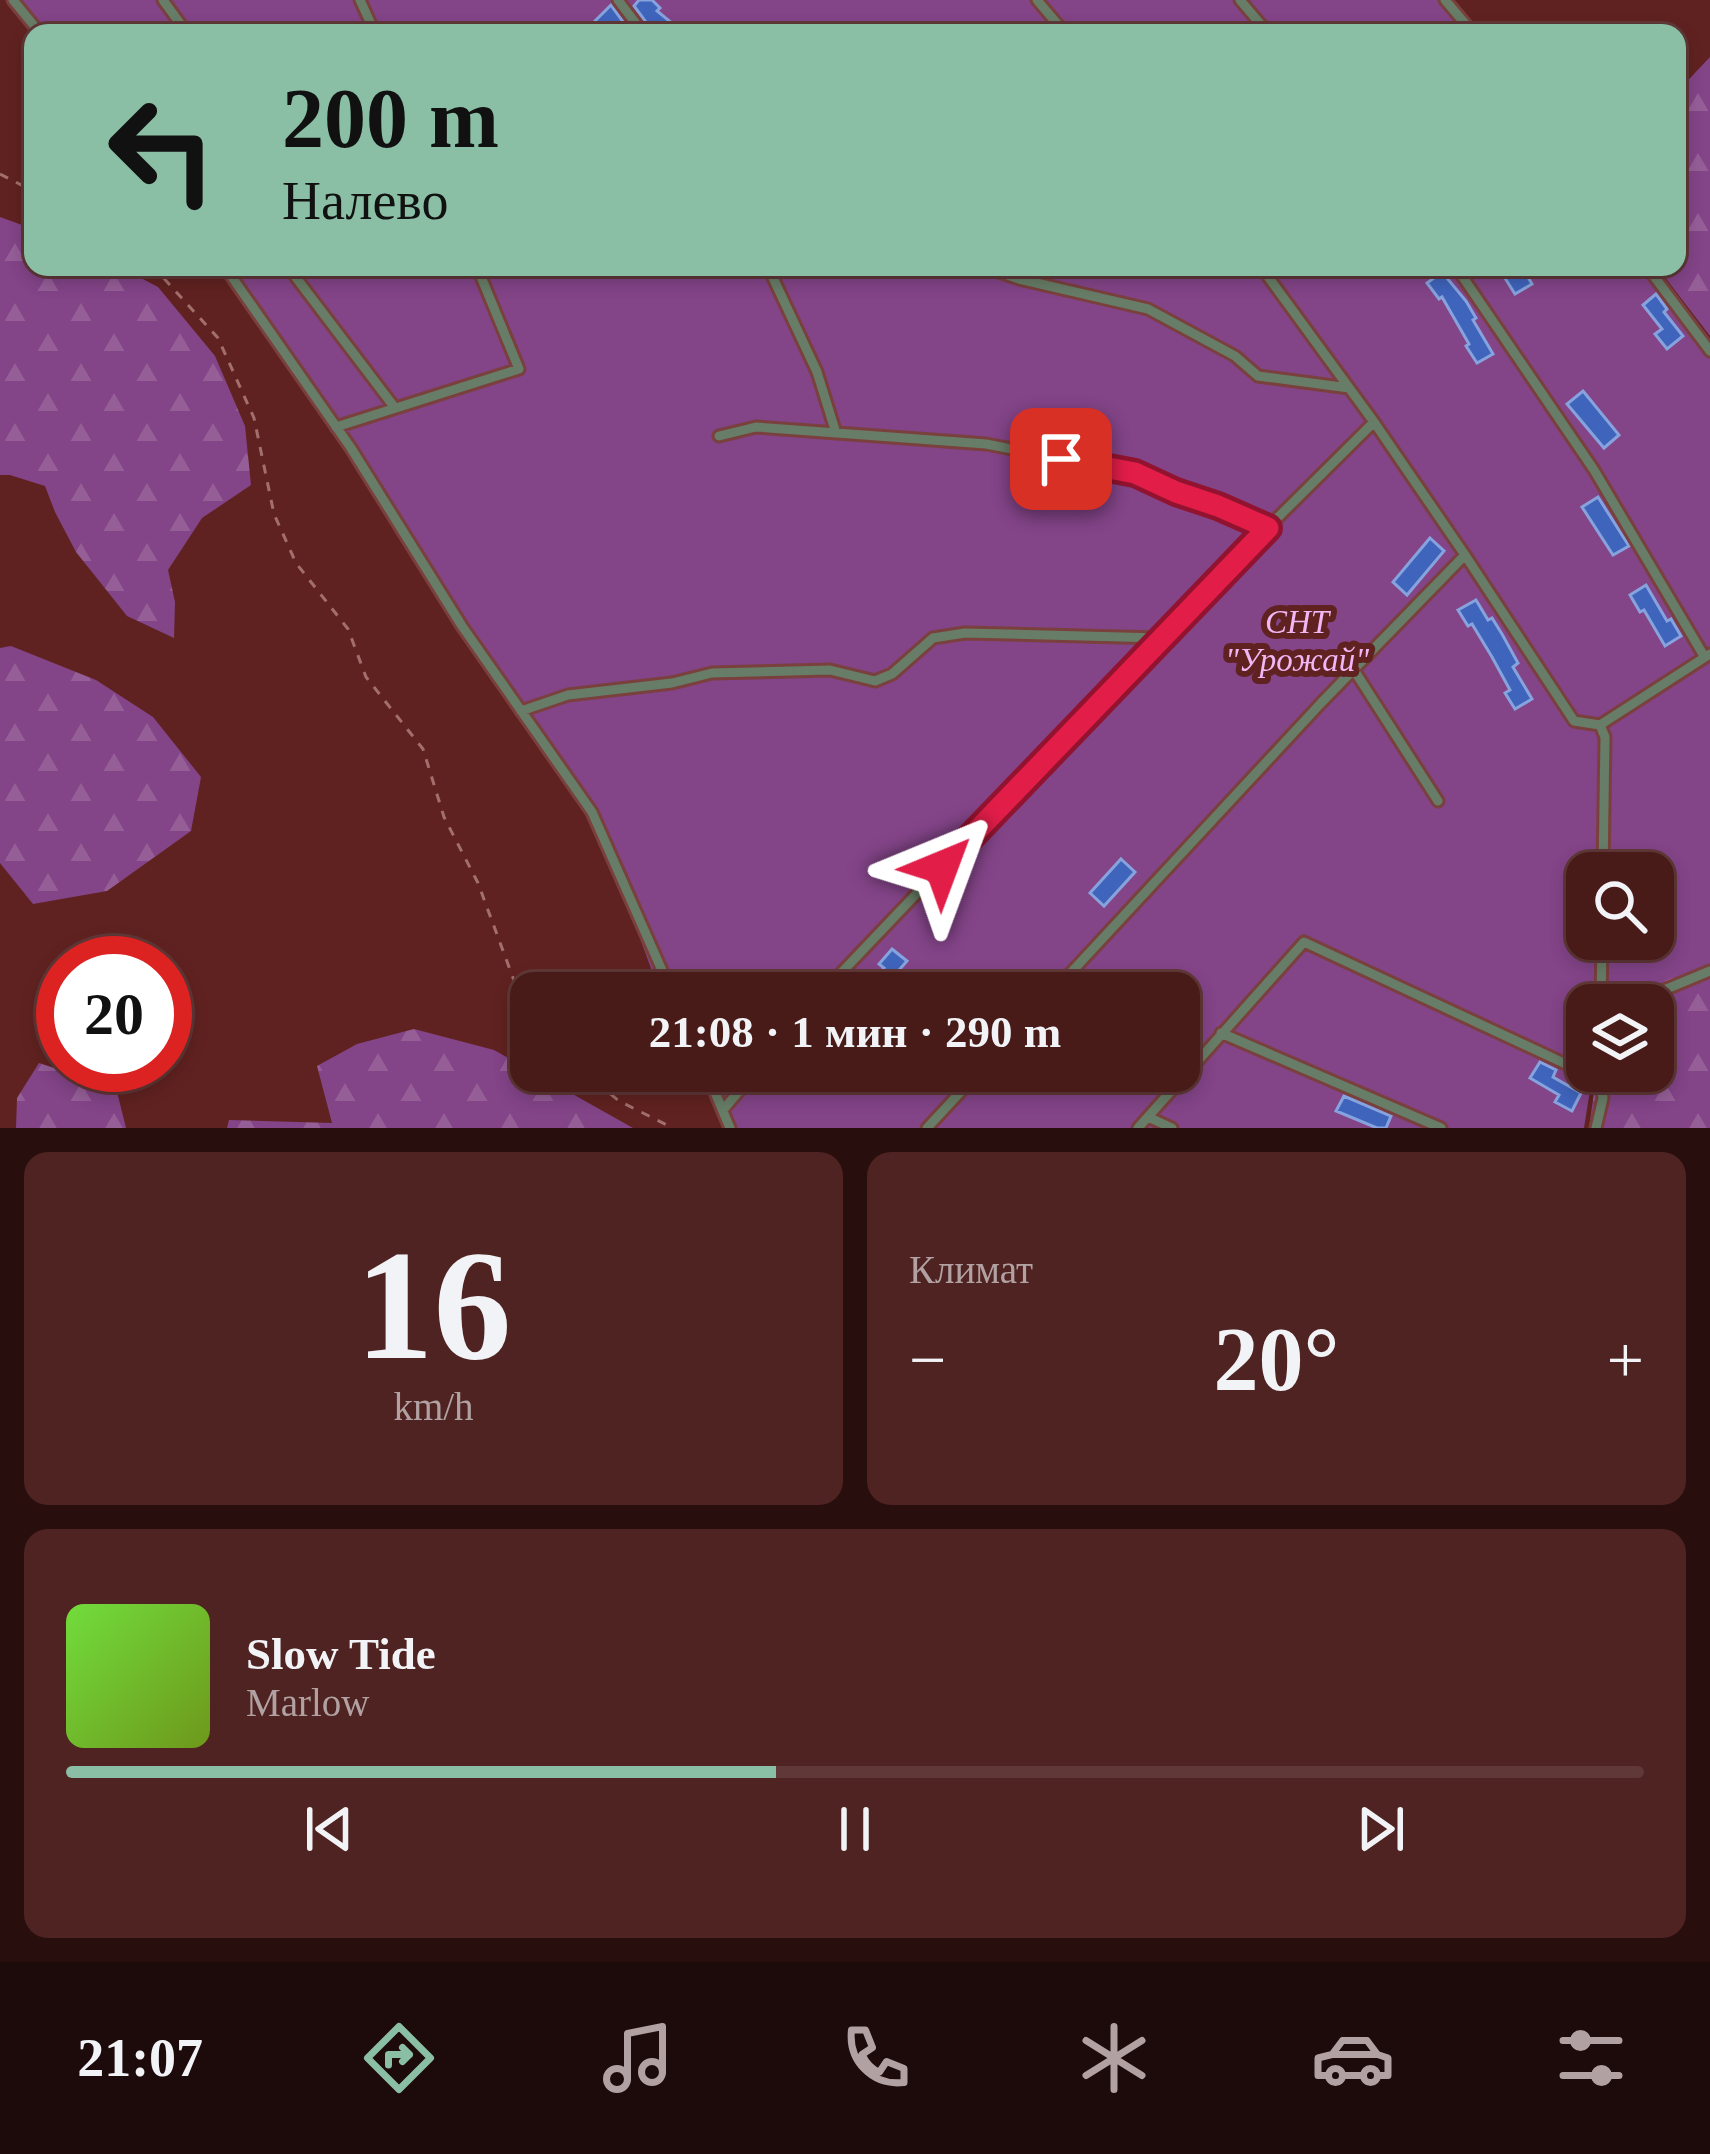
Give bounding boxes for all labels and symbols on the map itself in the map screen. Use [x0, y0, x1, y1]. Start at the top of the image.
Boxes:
pin [1010, 408, 1112, 510]
park label: СНТ "Урожай" [1225, 604, 1369, 678]
position arrow [879, 804, 1005, 930]
speed limit sign: 20 [36, 936, 192, 1092]

